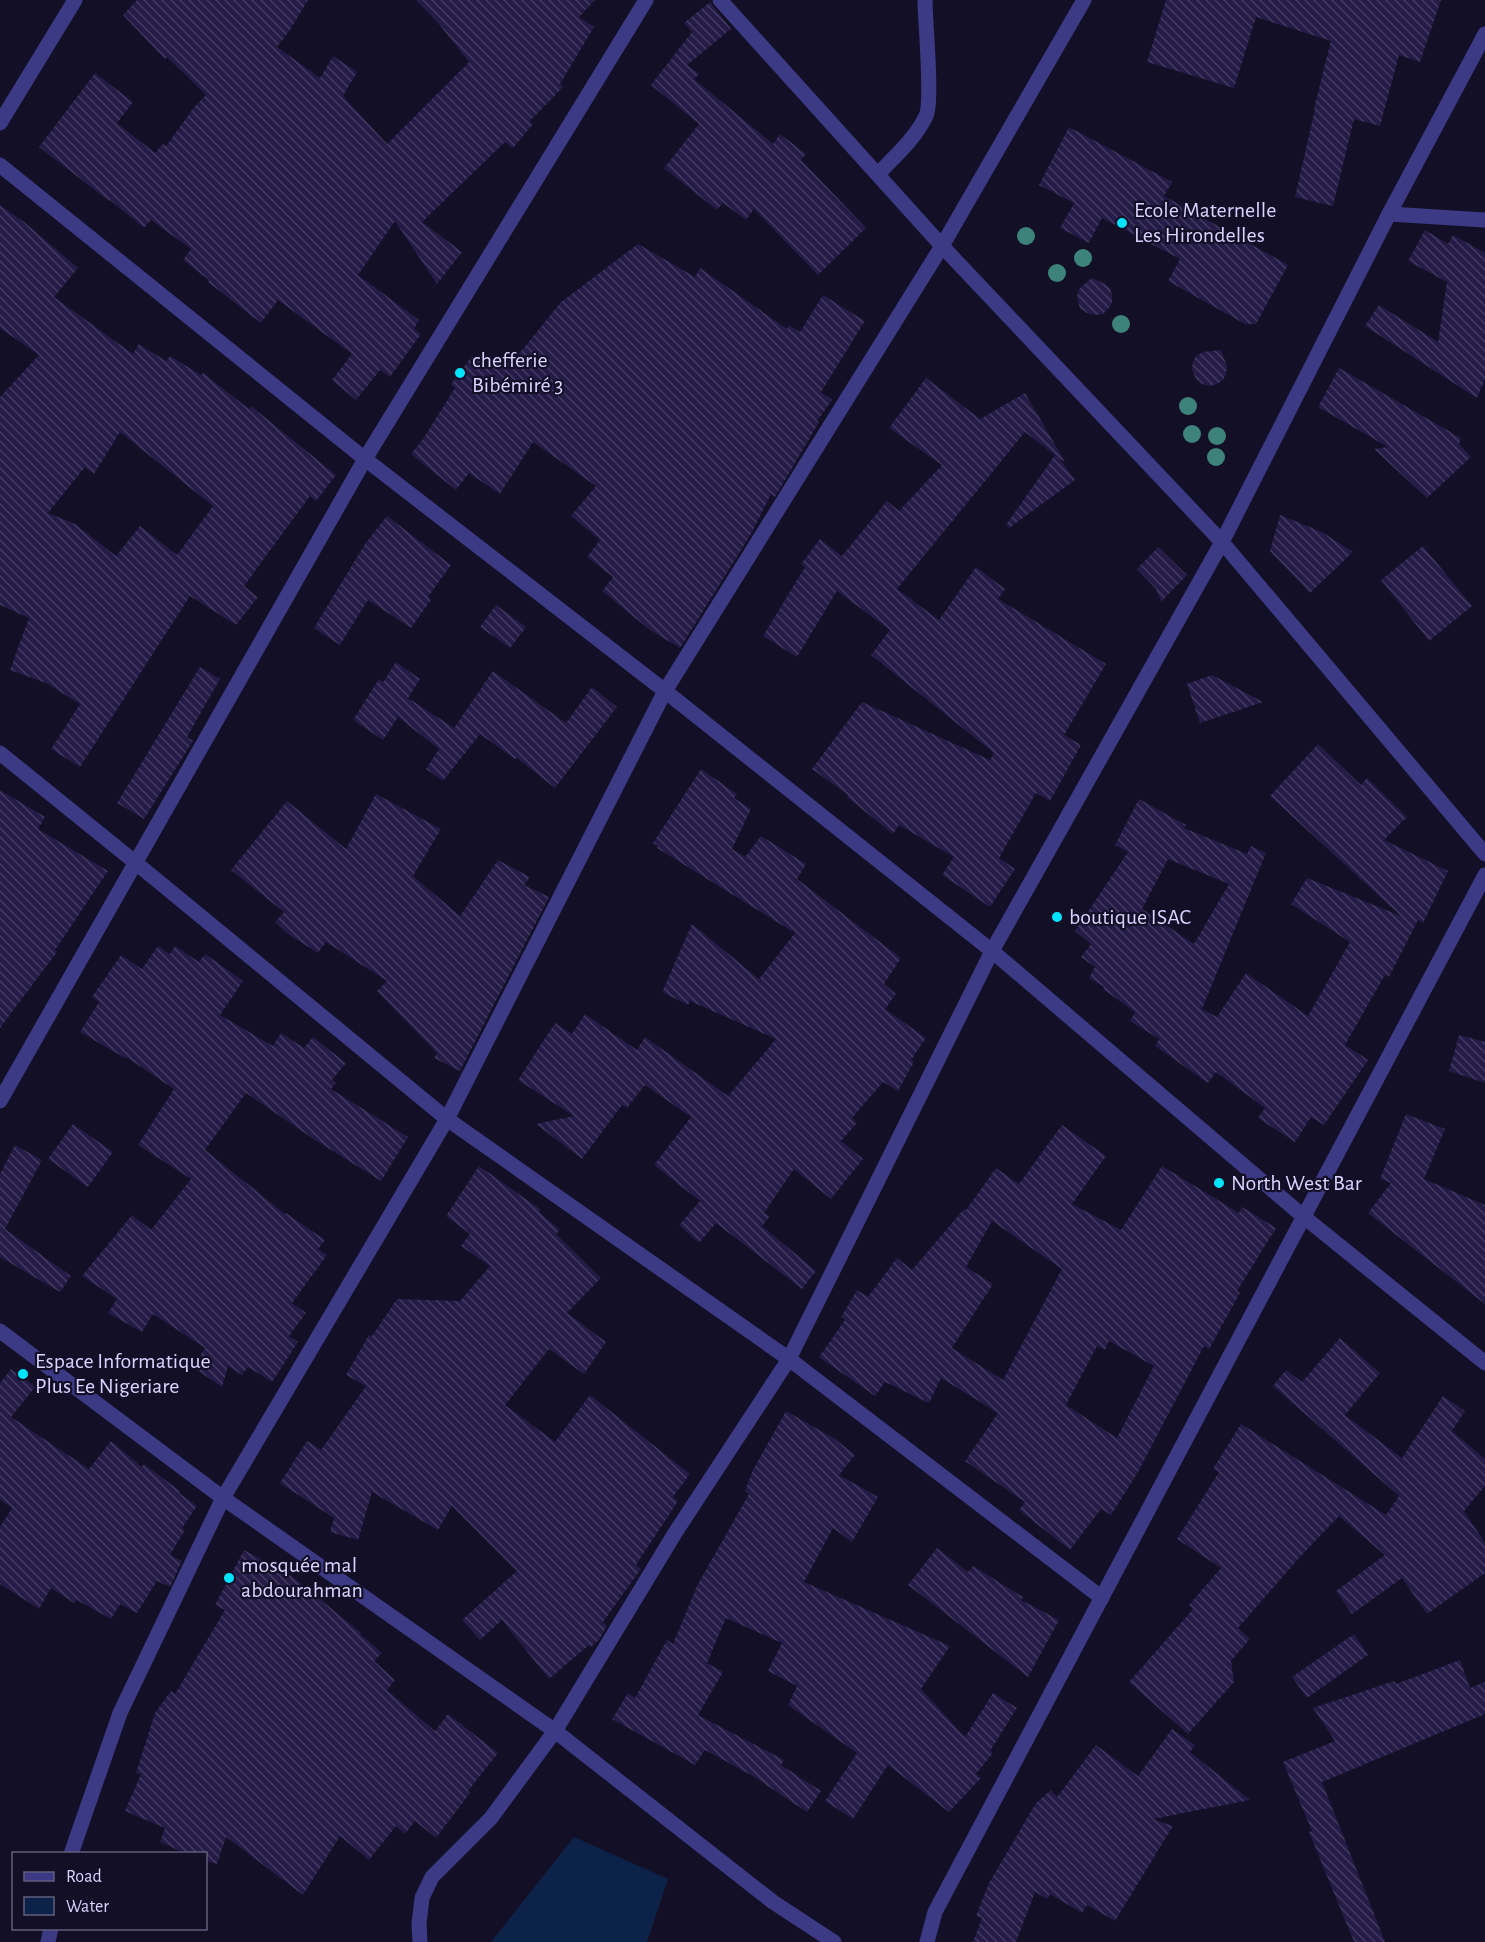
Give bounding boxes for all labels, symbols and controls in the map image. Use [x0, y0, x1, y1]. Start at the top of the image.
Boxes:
place label: Ecole Maternelle Les Hirondelles [1134, 199, 1276, 246]
marker: Ecole Maternelle Les Hirondelles [1115, 216, 1129, 230]
place label: chefferie Bibémiré 3 [472, 349, 563, 396]
marker: chefferie Bibémiré 3 [453, 366, 467, 380]
place label: boutique ISAC [1069, 906, 1191, 928]
marker: boutique ISAC [1050, 910, 1064, 924]
place label: North West Bar [1231, 1172, 1362, 1194]
marker: North West Bar [1212, 1176, 1226, 1190]
place label: Espace Informatique Plus Ee Nigeriare [35, 1350, 211, 1397]
marker: Espace Informatique Plus Ee Nigeriare [16, 1367, 30, 1381]
place label: mosquée mal abdourahman [241, 1554, 363, 1601]
marker: mosquée mal abdourahman [222, 1571, 236, 1585]
legend [12, 1852, 207, 1930]
text: Road [66, 1868, 102, 1886]
text: Water [66, 1898, 109, 1916]

